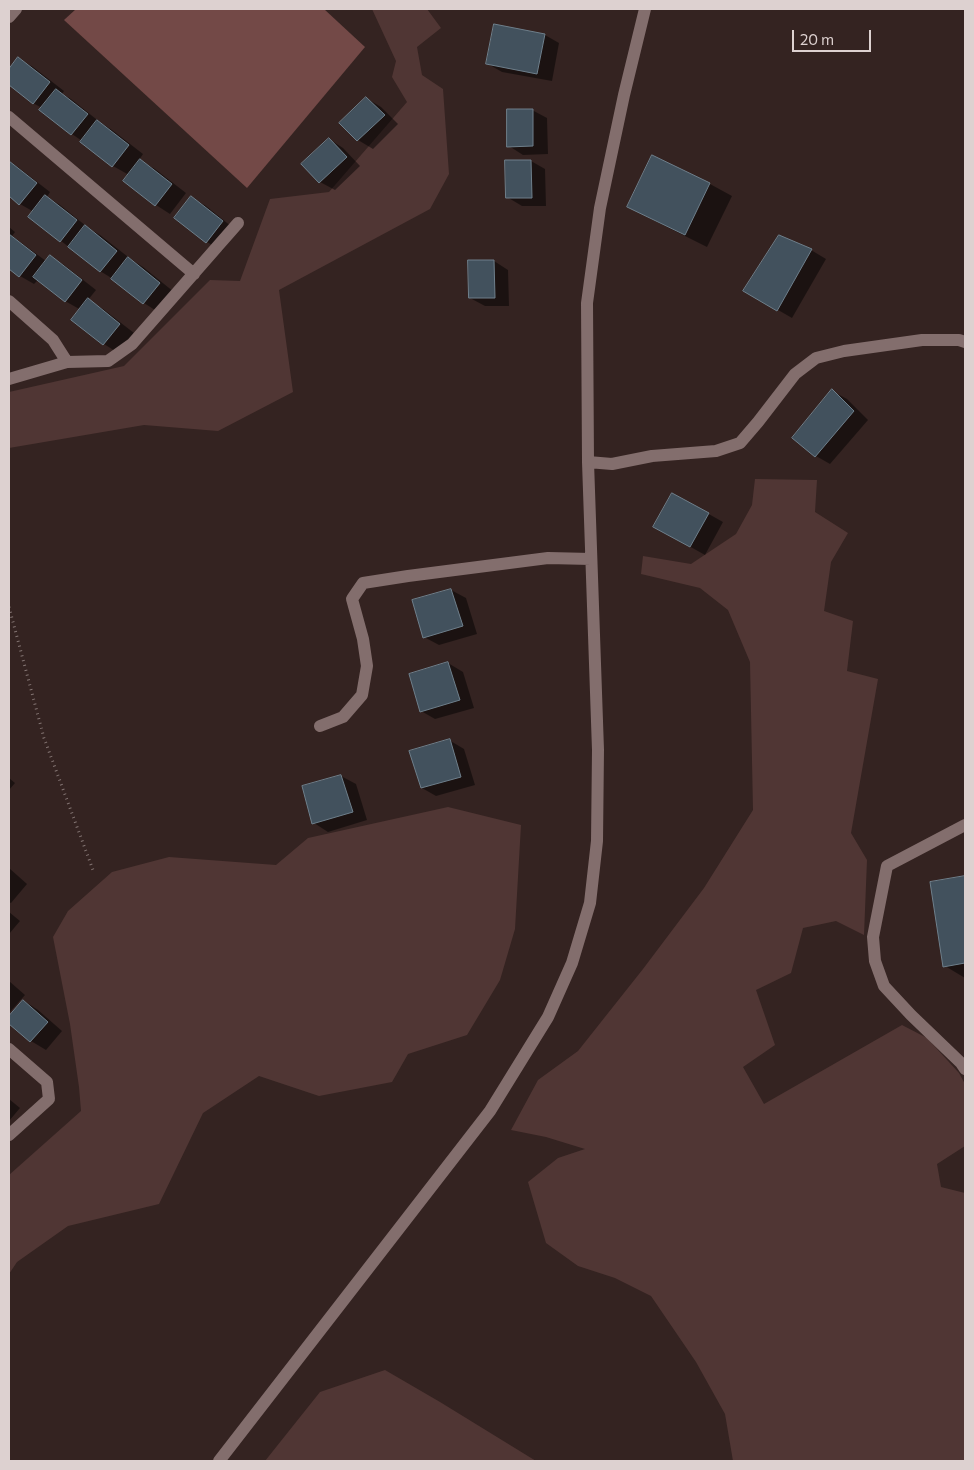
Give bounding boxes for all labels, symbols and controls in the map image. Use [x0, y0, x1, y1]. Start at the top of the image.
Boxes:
scale bar [794, 20, 873, 52]
text: 20 m [800, 30, 834, 48]

